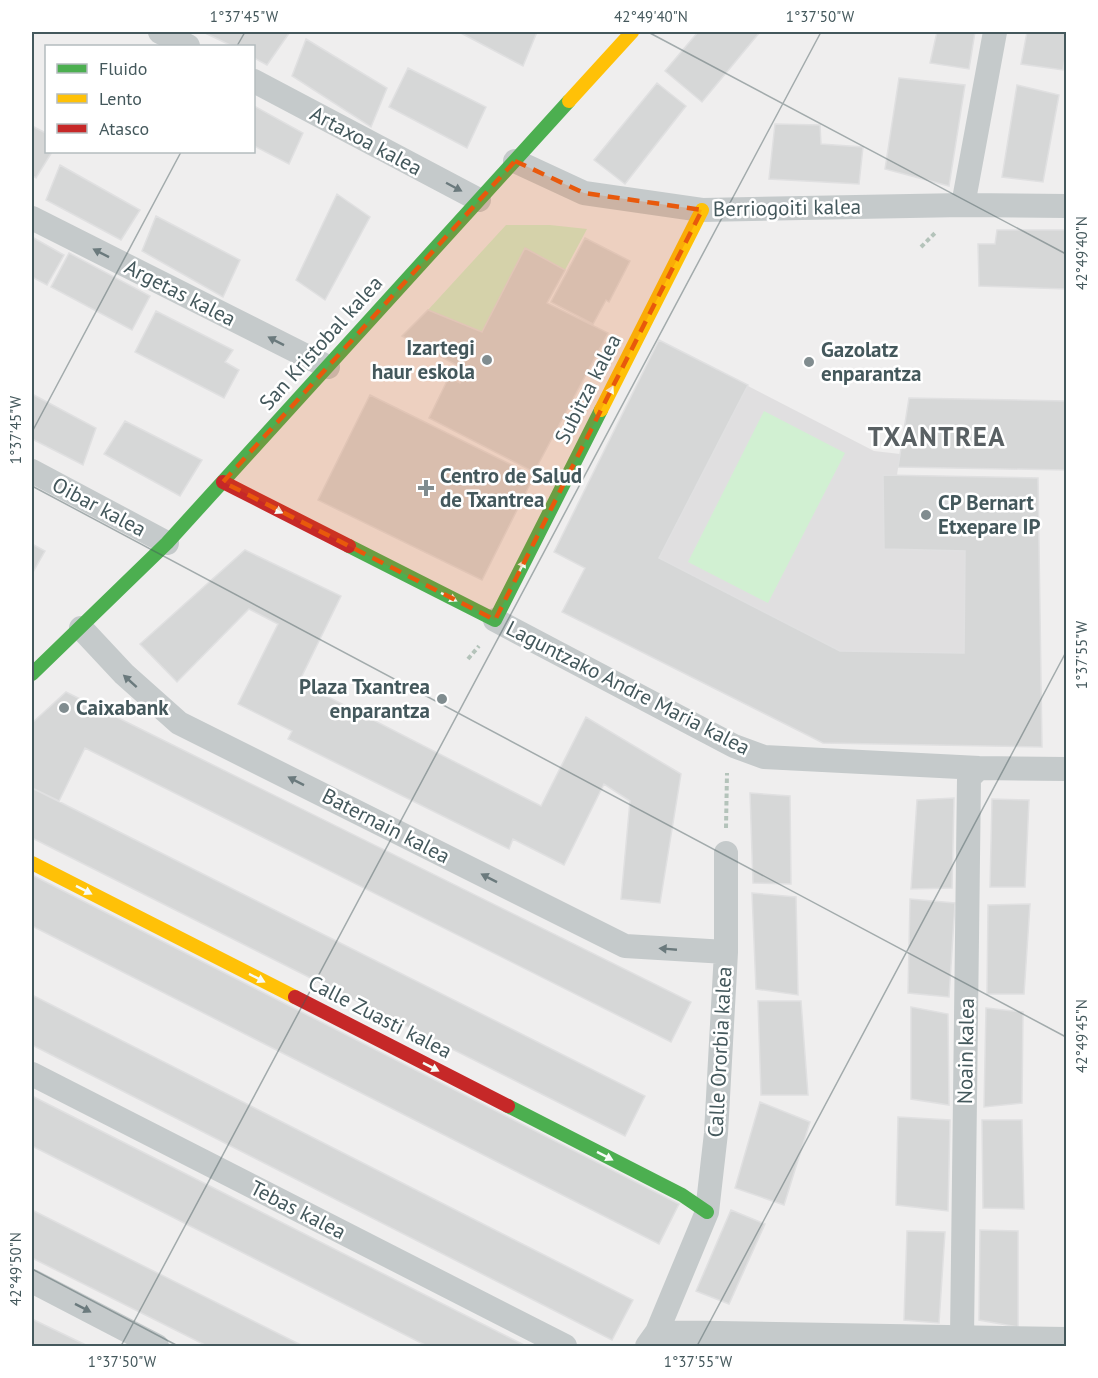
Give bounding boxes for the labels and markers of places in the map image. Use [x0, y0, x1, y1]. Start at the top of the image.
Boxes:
place label: Izartegi haur eskola [372, 334, 475, 385]
place label: Gazolatz enparantza [821, 336, 921, 387]
marker: Izartegi haur eskola [480, 353, 494, 367]
marker: Gazolatz enparantza [802, 355, 816, 369]
place label: Centro de Salud de Txantrea [440, 462, 582, 513]
marker: Centro de Salud de Txantrea [417, 479, 435, 497]
place label: CP Bernart Etxepare IP [938, 489, 1040, 540]
marker: CP Bernart Etxepare IP [919, 508, 933, 522]
place label: Plaza Txantrea enparantza [299, 673, 430, 724]
marker: Plaza Txantrea enparantza [435, 692, 449, 706]
place label: Caixabank [76, 694, 169, 721]
marker: Caixabank [57, 701, 71, 715]

